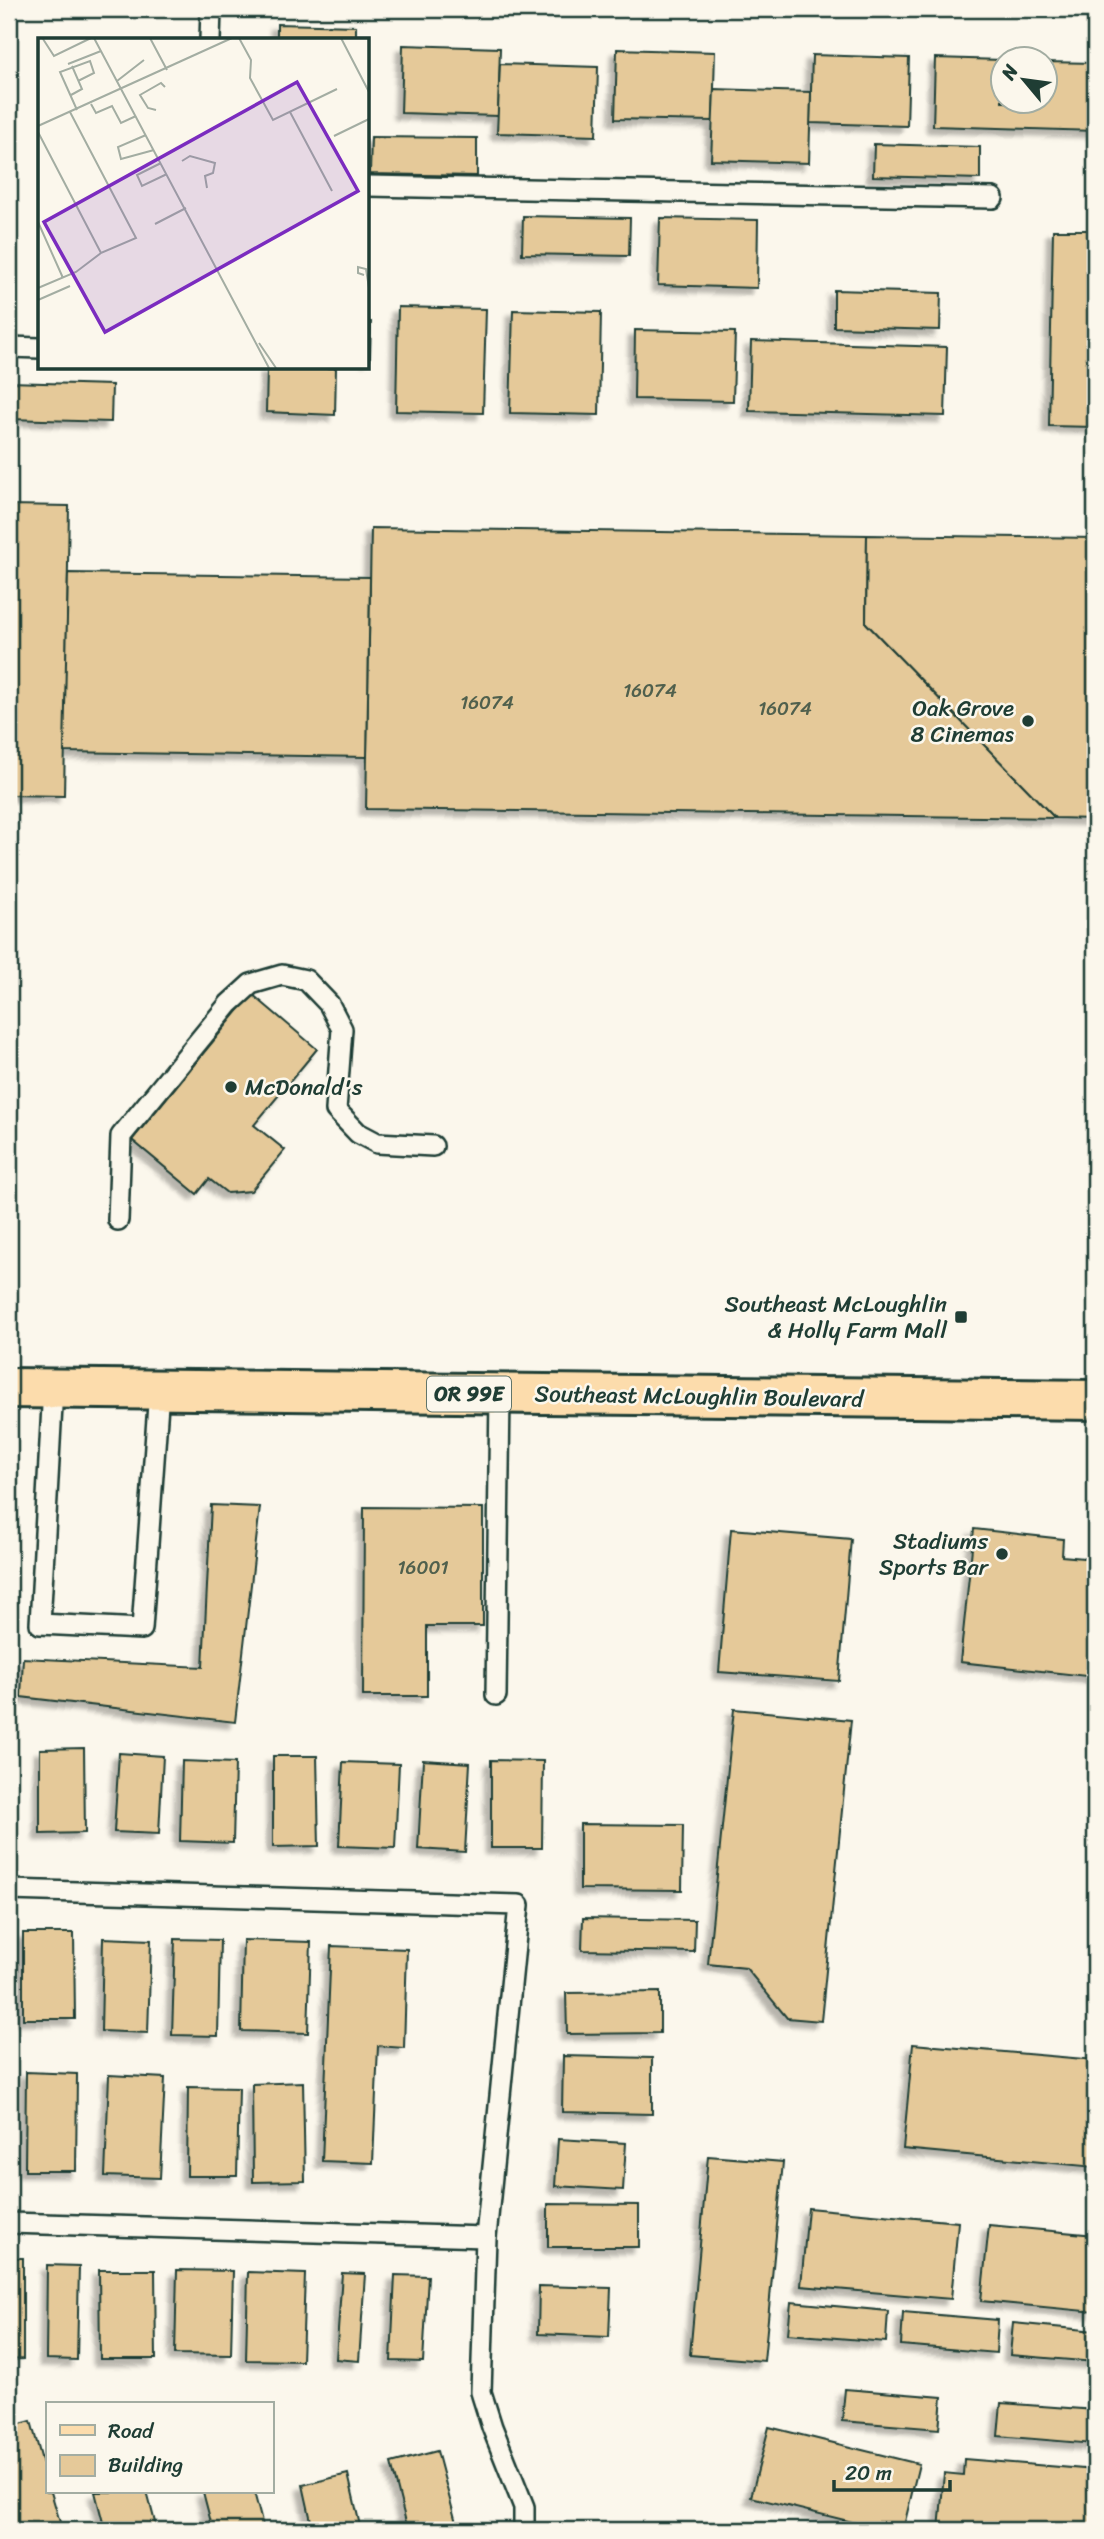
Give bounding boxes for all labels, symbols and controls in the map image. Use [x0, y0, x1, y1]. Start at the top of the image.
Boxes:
inset map [38, 38, 369, 369]
north arrow [988, 46, 1058, 116]
text: N [991, 58, 1028, 87]
house number: 16074 [623, 674, 677, 707]
house number: 16074 [460, 686, 514, 719]
place label: Oak Grove 8 Cinemas [911, 688, 1015, 755]
house number: 16074 [758, 692, 812, 725]
marker: Oak Grove 8 Cinemas [1020, 713, 1036, 729]
place label: McDonald's [245, 1067, 363, 1108]
marker: McDonald's [223, 1079, 239, 1095]
place label: Southeast McLoughlin & Holly Farm Mall [724, 1284, 947, 1351]
marker: Southeast McLoughlin & Holly Farm Mall [953, 1309, 969, 1325]
street label: Southeast McLoughlin Boulevard [534, 1373, 865, 1420]
road number: OR 99E [427, 1376, 511, 1412]
place label: Stadiums Sports Bar [879, 1521, 990, 1588]
marker: Stadiums Sports Bar [994, 1546, 1010, 1562]
house number: 16001 [397, 1551, 449, 1584]
legend [46, 2402, 273, 2494]
text: Road [108, 2412, 155, 2450]
text: Building [108, 2446, 184, 2484]
scale bar [834, 2448, 950, 2492]
text: 20 m [845, 2454, 892, 2492]

